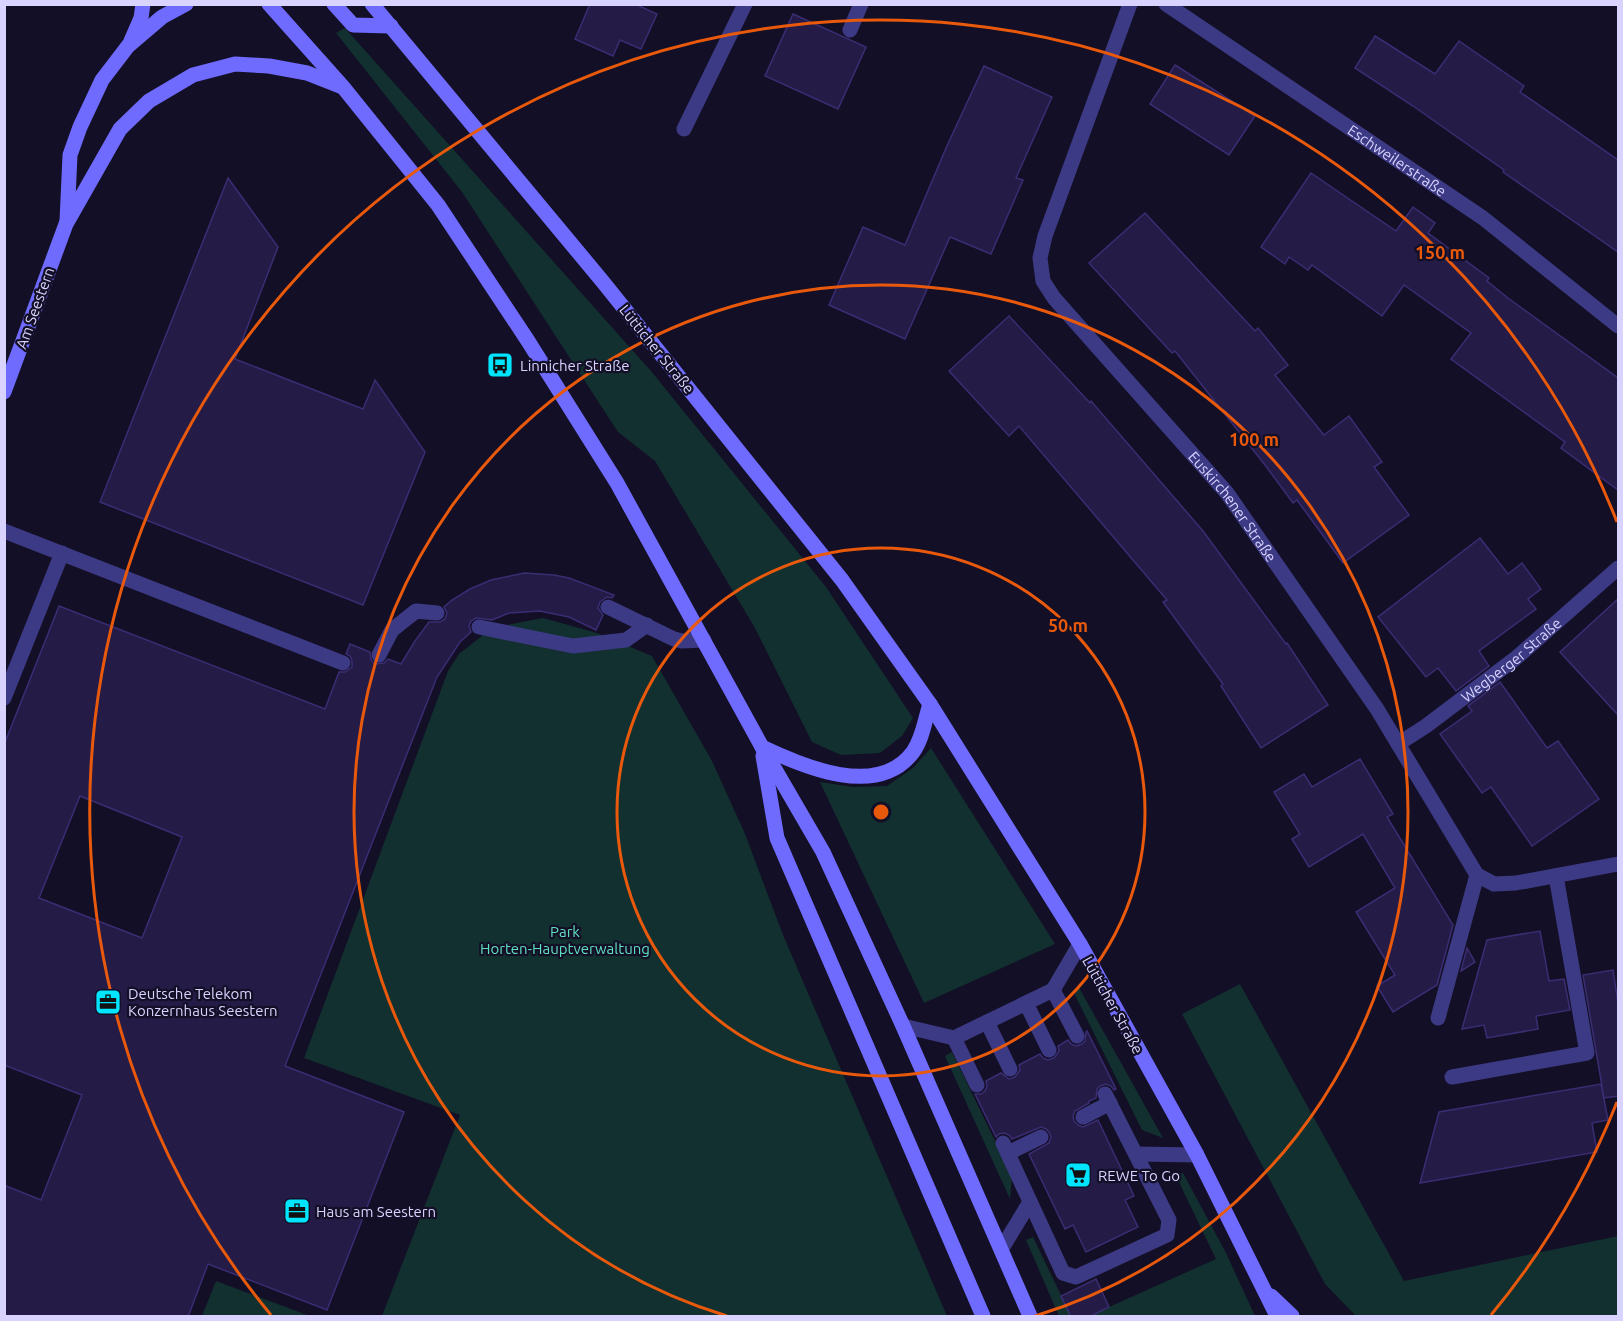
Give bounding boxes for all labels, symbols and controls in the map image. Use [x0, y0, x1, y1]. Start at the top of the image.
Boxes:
street label: Eschweilerstraße [1345, 121, 1450, 199]
text: 150 m [1415, 242, 1465, 262]
street label: Am Seestern [12, 265, 58, 351]
street label: Lütticher Straße [616, 301, 698, 397]
bus stop icon: Linnicher Straße [485, 350, 515, 380]
place label: Linnicher Straße [520, 357, 629, 374]
text: 100 m [1229, 429, 1279, 449]
street label: Euskirchener Straße [1185, 448, 1281, 565]
street label: Wegberger Straße [1457, 614, 1564, 705]
text: 50 m [1048, 615, 1088, 635]
centre of rings [871, 802, 891, 822]
park label: Park Horten-Hauptverwaltung [480, 923, 650, 957]
street label: Lütticher Straße [1079, 953, 1147, 1057]
place label: Deutsche Telekom Konzernhaus Seestern [128, 985, 278, 1019]
office icon: Deutsche Telekom Konzernhaus Seestern [93, 987, 123, 1017]
supermarket icon: REWE To Go [1063, 1160, 1093, 1190]
place label: REWE To Go [1098, 1167, 1180, 1184]
office icon: Haus am Seestern [282, 1196, 312, 1226]
place label: Haus am Seestern [316, 1203, 436, 1220]

